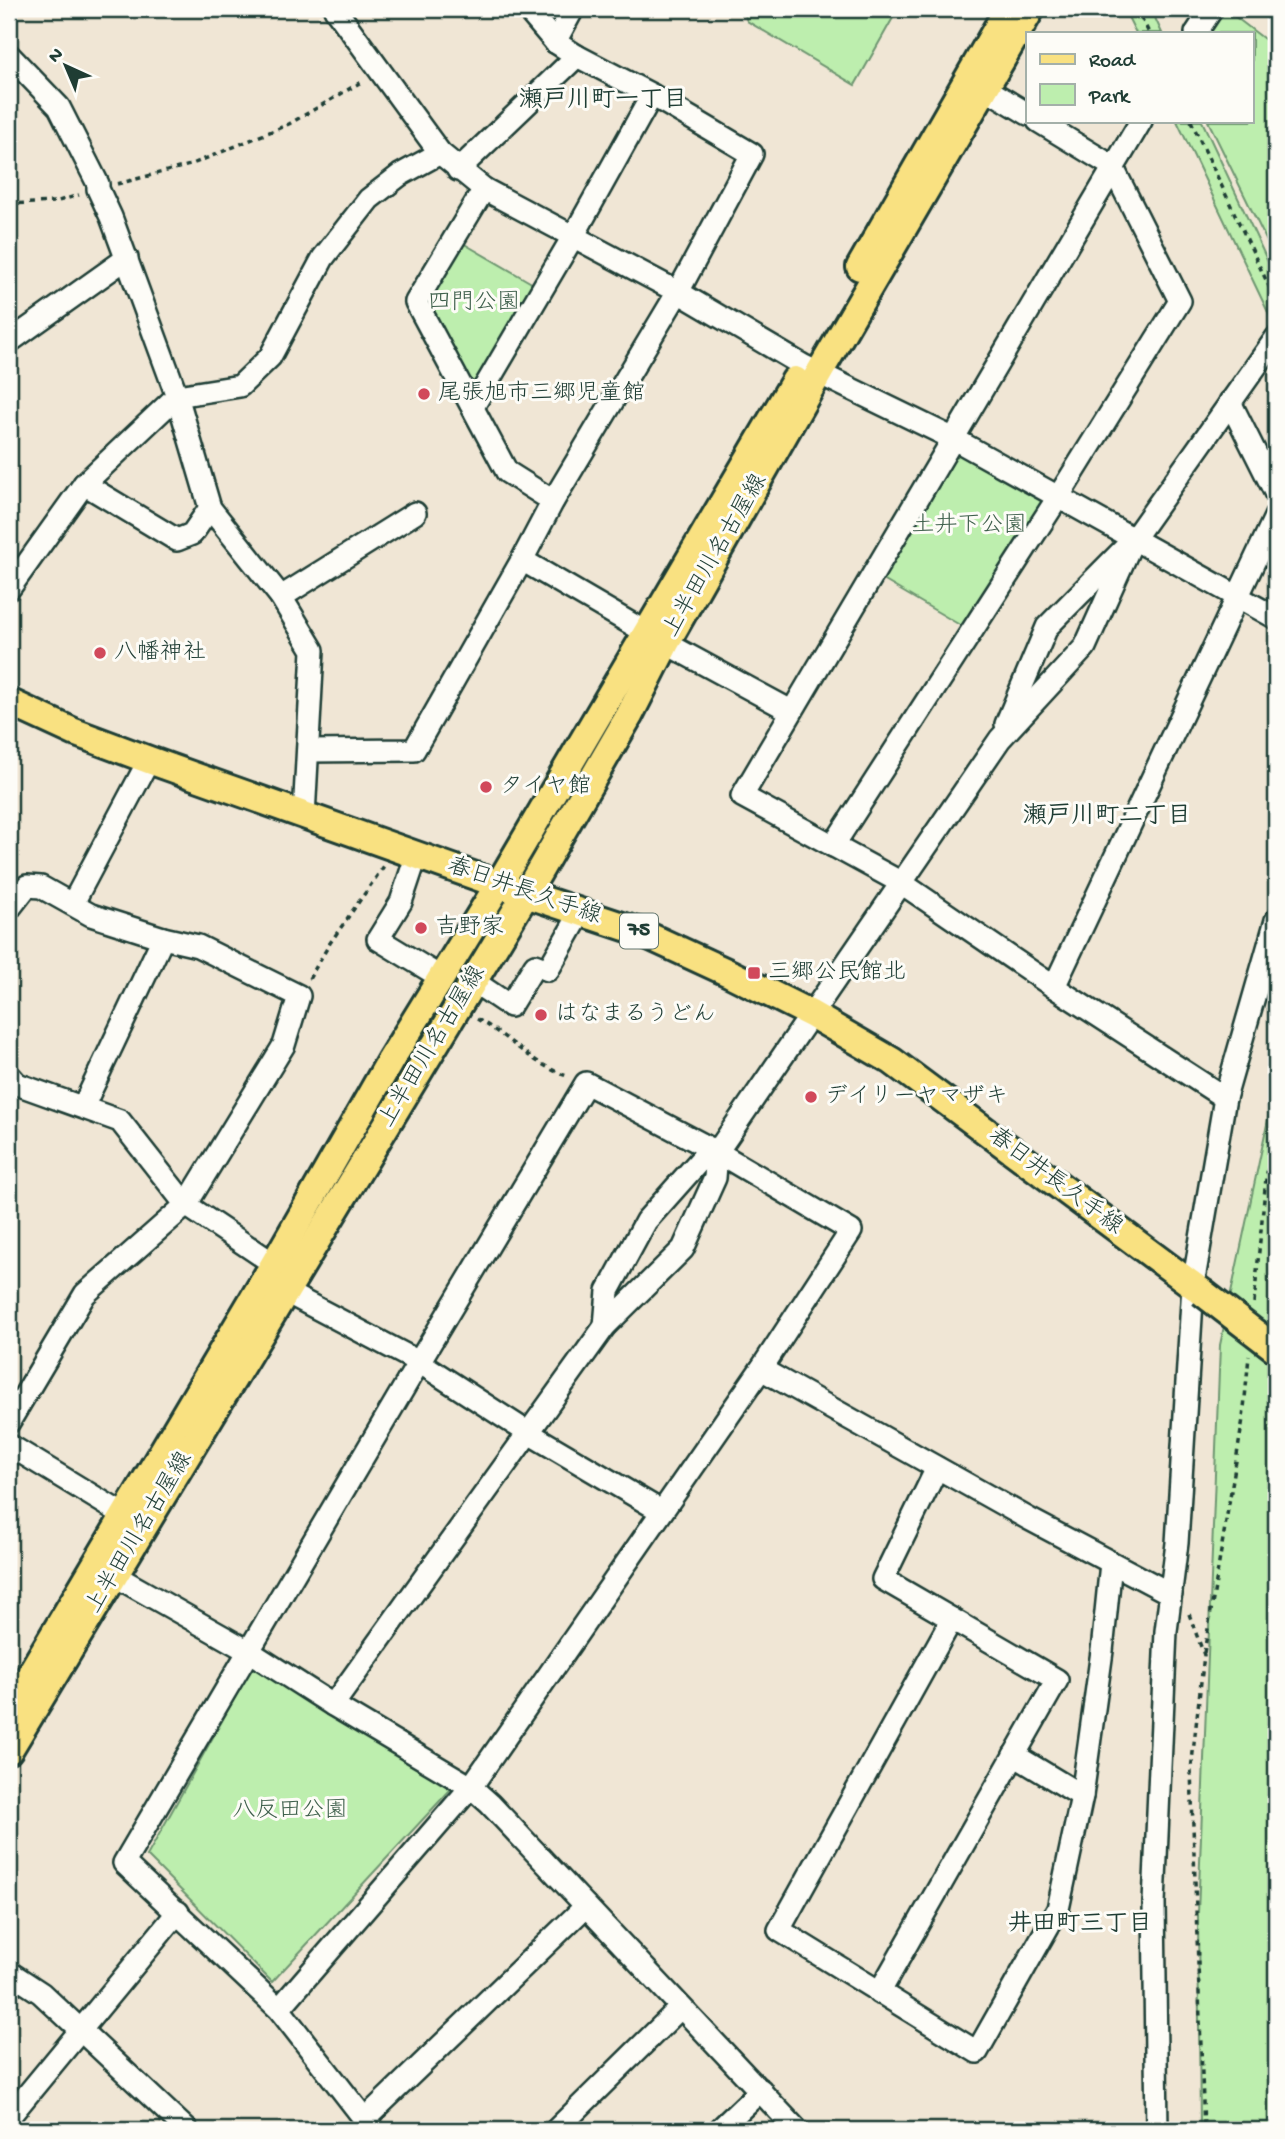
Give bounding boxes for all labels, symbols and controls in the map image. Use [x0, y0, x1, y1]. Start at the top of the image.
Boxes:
north arrow [32, 32, 102, 102]
legend [1026, 32, 1254, 122]
text: N [44, 44, 69, 69]
text: Road [1089, 50, 1137, 75]
district label: 瀬戸川町一丁目 [519, 86, 687, 116]
text: Park [1088, 86, 1132, 111]
park label: 四門公園 [428, 290, 520, 317]
place label: 尾張旭市三郷児童館 [438, 380, 645, 408]
marker: 尾張旭市三郷児童館 [416, 386, 432, 402]
street label: 上半田川名古屋線 [657, 469, 774, 642]
park label: 土井下公園 [912, 512, 1027, 540]
place label: 八幡神社 [114, 639, 206, 667]
marker: 八幡神社 [92, 645, 108, 661]
place label: タイヤ館 [500, 773, 591, 801]
marker: タイヤ館 [478, 779, 494, 795]
district label: 瀬戸川町二丁目 [1023, 802, 1191, 832]
street label: 春日井長久手線 [443, 852, 605, 931]
place label: 吉野家 [435, 914, 504, 942]
road number: 75 [620, 914, 658, 948]
marker: 吉野家 [413, 920, 429, 936]
place label: 三郷公民館北 [768, 959, 906, 987]
street label: 上半田川名古屋線 [373, 961, 492, 1133]
marker: 三郷公民館北 [746, 965, 762, 981]
place label: はなまるうどん [555, 1002, 716, 1029]
marker: はなまるうどん [533, 1007, 549, 1023]
place label: デイリーヤマザキ [825, 1084, 1008, 1111]
marker: デイリーヤマザキ [803, 1089, 819, 1105]
street label: 春日井長久手線 [983, 1122, 1128, 1241]
street label: 上半田川名古屋線 [80, 1447, 199, 1619]
park label: 八反田公園 [233, 1798, 348, 1825]
district label: 井田町三丁目 [1008, 1910, 1152, 1940]

